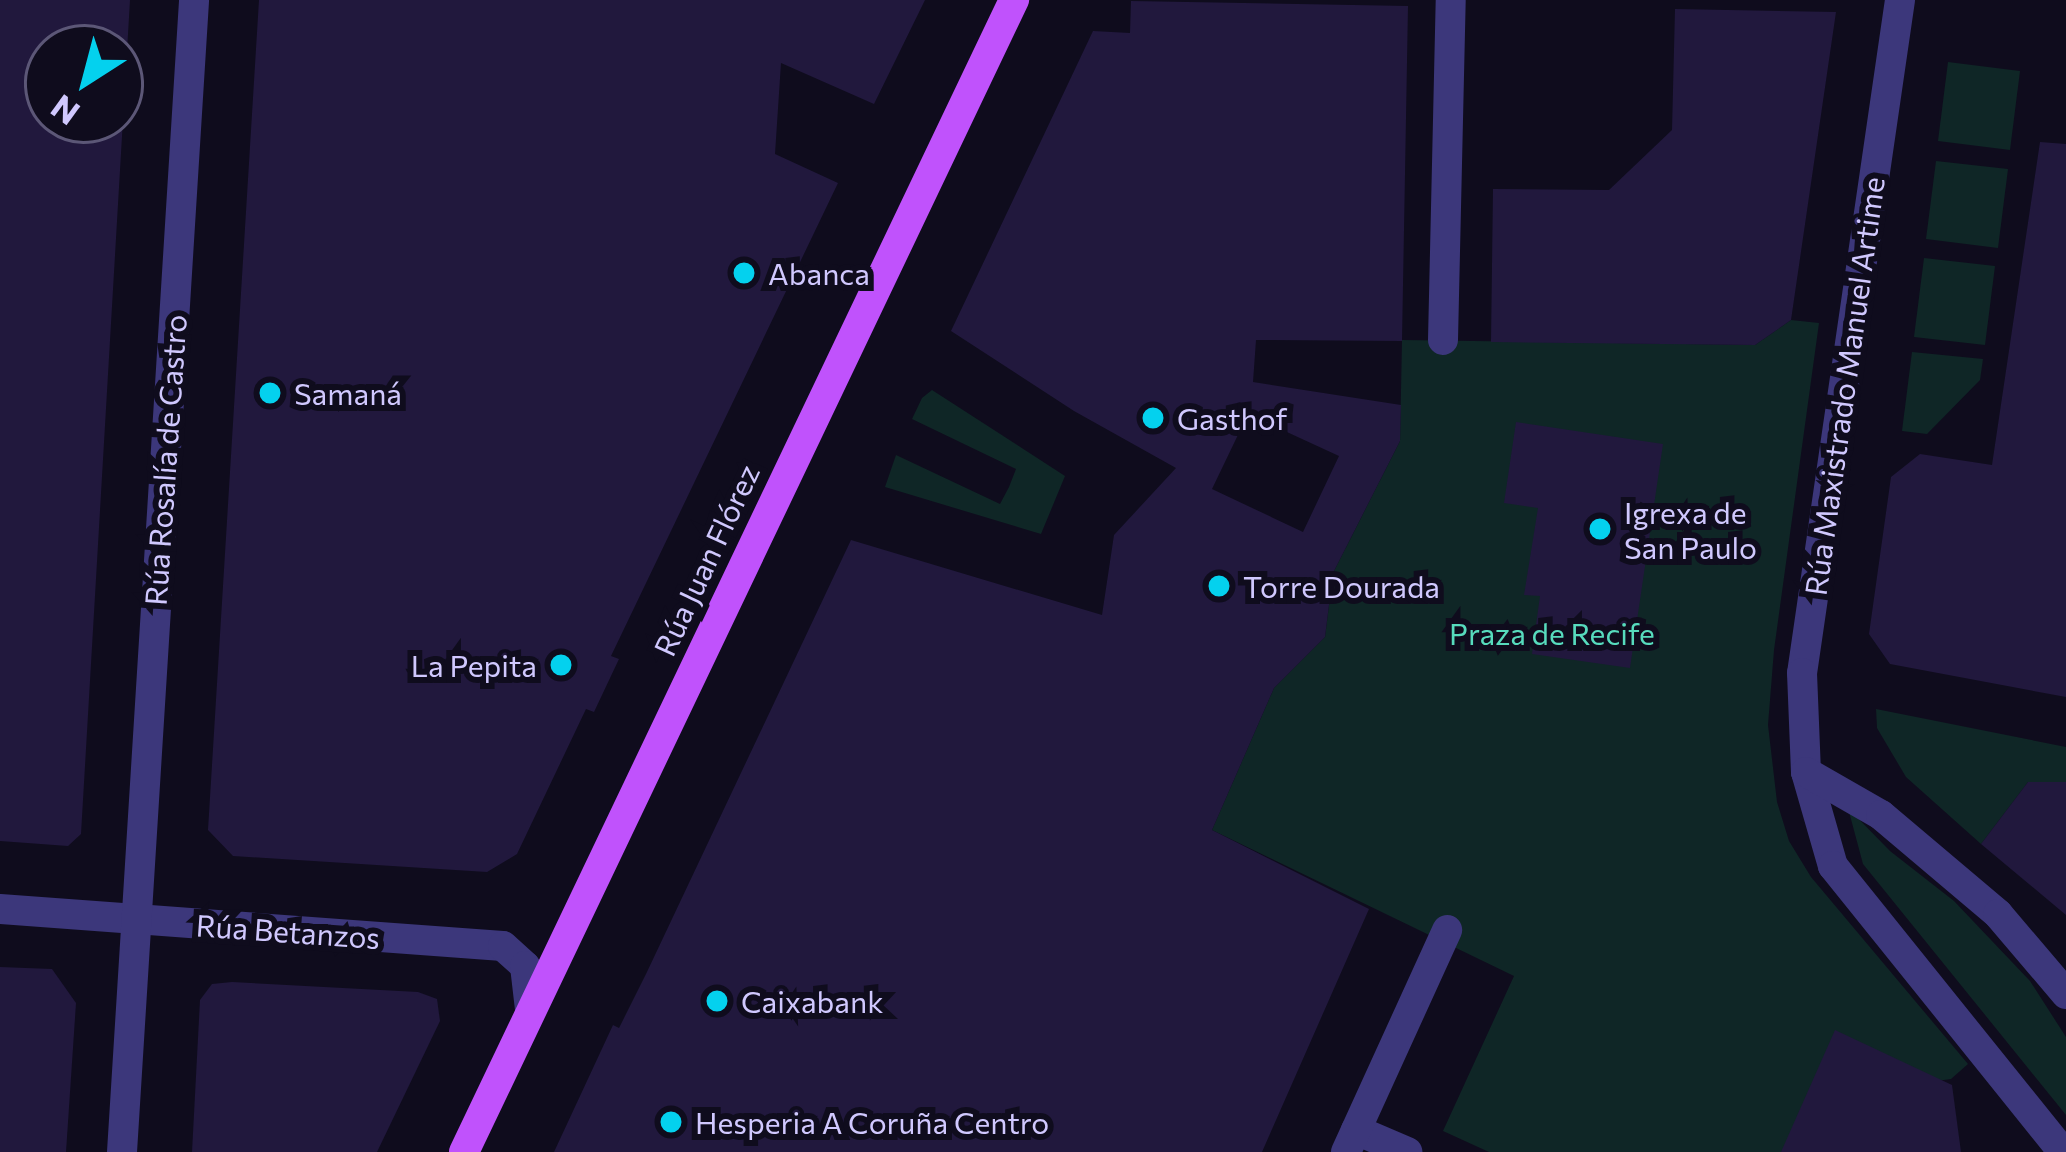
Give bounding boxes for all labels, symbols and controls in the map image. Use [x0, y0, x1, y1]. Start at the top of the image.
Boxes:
north arrow [24, 24, 144, 144]
text: N [42, 87, 86, 135]
street label: Rúa Maxistrado Manuel Artime [1797, 175, 1891, 597]
place label: Abanca [768, 255, 870, 291]
marker: Abanca [731, 260, 757, 286]
street label: Rúa Rosalía de Castro [137, 313, 193, 607]
place label: Samaná [294, 375, 402, 411]
marker: Samaná [257, 380, 283, 406]
place label: Gasthof [1177, 400, 1287, 436]
marker: Gasthof [1140, 405, 1166, 431]
street label: Rúa Juan Flórez [646, 459, 766, 661]
place label: Igrexa de San Paulo [1624, 494, 1757, 564]
marker: Igrexa de San Paulo [1587, 516, 1613, 542]
place label: Torre Dourada [1243, 568, 1440, 604]
marker: Torre Dourada [1206, 573, 1232, 599]
park label: Praza de Recife [1449, 615, 1655, 651]
place label: La Pepita [411, 647, 537, 683]
marker: La Pepita [548, 652, 574, 678]
street label: Rúa Betanzos [195, 907, 381, 955]
place label: Caixabank [741, 983, 883, 1019]
marker: Caixabank [704, 988, 730, 1014]
place label: Hesperia A Coruña Centro [695, 1104, 1049, 1140]
marker: Hesperia A Coruña Centro [658, 1109, 684, 1135]

